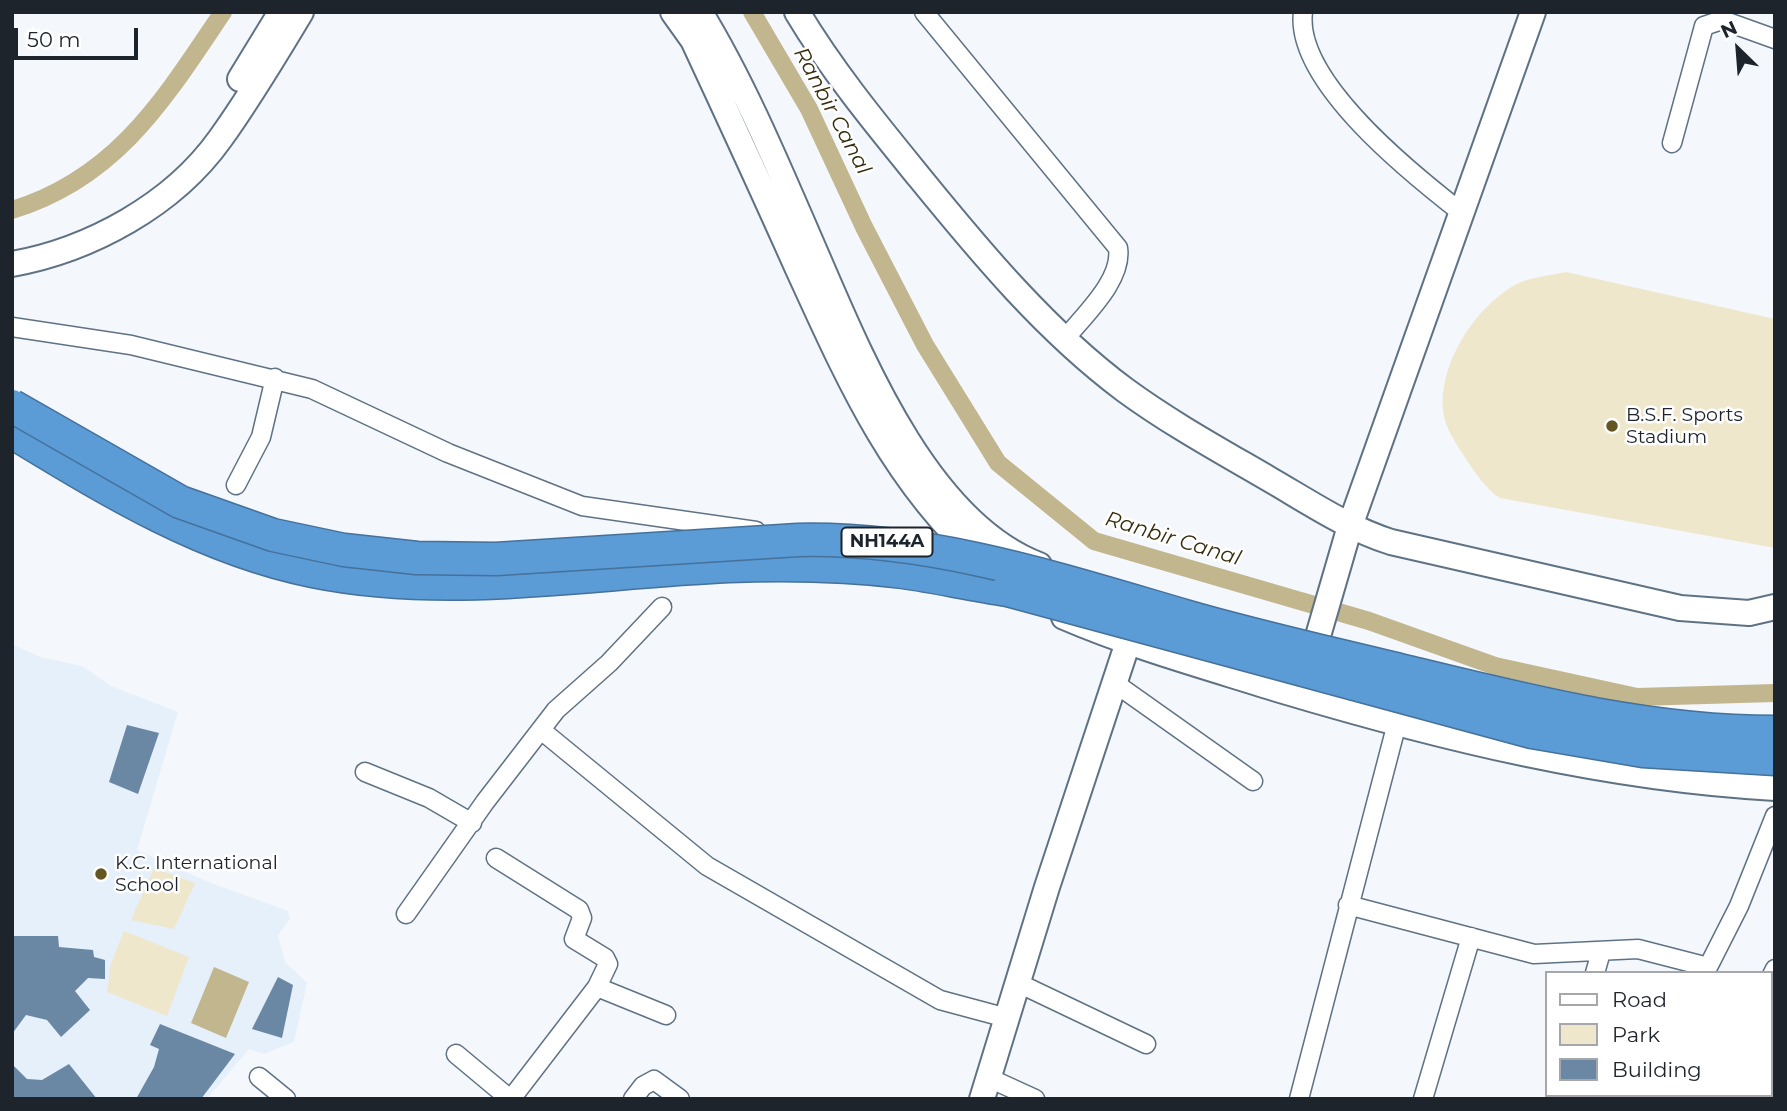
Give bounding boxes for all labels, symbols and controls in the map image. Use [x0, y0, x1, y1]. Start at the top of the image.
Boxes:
scale bar [18, 14, 142, 58]
north arrow [1703, 14, 1773, 84]
text: N [1717, 16, 1741, 43]
text: 50 m [27, 27, 81, 52]
water label: Ranbir Canal [788, 43, 876, 179]
place label: B.S.F. Sports Stadium [1626, 404, 1743, 448]
marker: B.S.F. Sports Stadium [1604, 418, 1620, 434]
water label: Ranbir Canal [1102, 506, 1244, 572]
road number: NH144A [842, 528, 932, 556]
place label: K.C. International School [115, 852, 278, 896]
marker: K.C. International School [93, 866, 109, 882]
legend [1546, 971, 1773, 1097]
text: Road [1612, 987, 1667, 1012]
text: Park [1612, 1022, 1660, 1047]
text: Building [1612, 1057, 1702, 1082]

